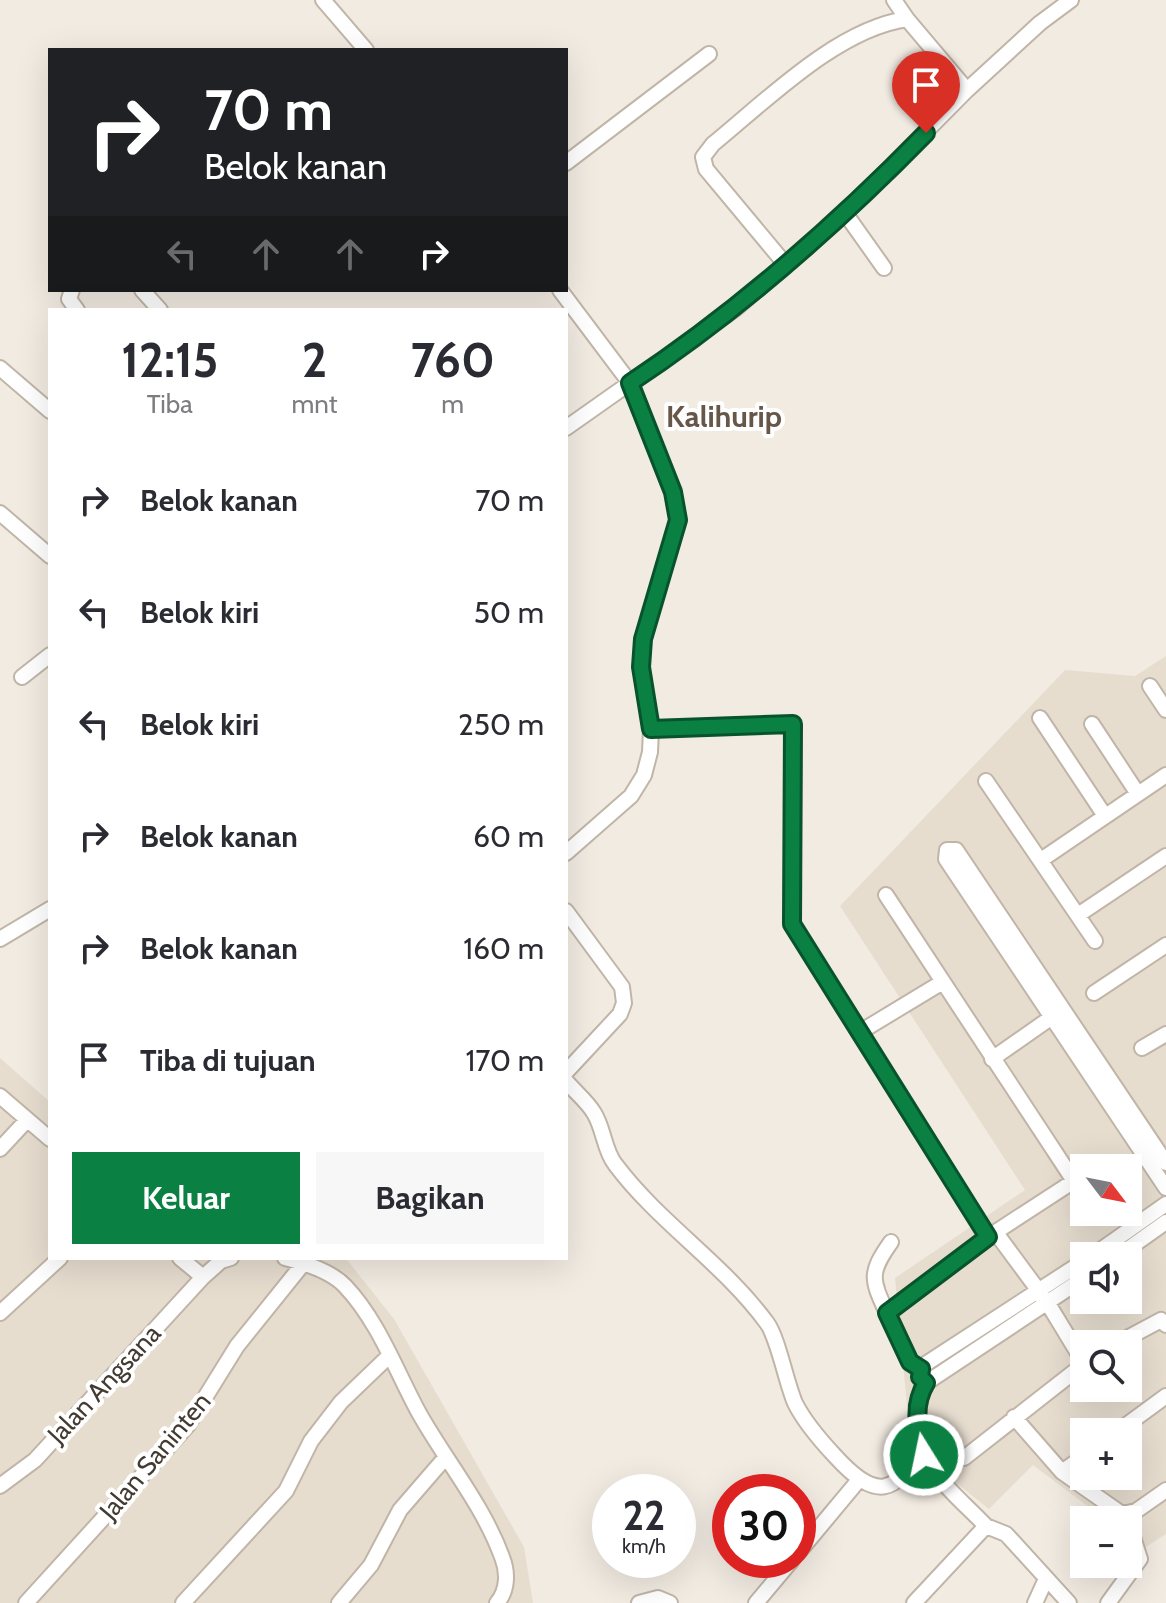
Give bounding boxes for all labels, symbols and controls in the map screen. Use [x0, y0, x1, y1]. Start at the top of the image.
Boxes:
pin [892, 51, 960, 133]
icon: arrive [904, 63, 948, 107]
text: 70 m [204, 76, 333, 144]
icon: right [72, 80, 176, 184]
text: Belok kanan [204, 144, 387, 188]
icon: left [160, 232, 204, 276]
icon: ahead [244, 232, 288, 276]
icon: ahead [328, 232, 372, 276]
icon: right [412, 232, 456, 276]
text: 12:15 [121, 331, 218, 389]
text: 2 [302, 331, 327, 389]
text: 760 [411, 331, 495, 389]
text: Tiba [147, 388, 193, 420]
text: mnt [292, 388, 337, 420]
text: m [441, 388, 464, 420]
district label: Kalihurip [666, 398, 782, 435]
icon: right [72, 478, 116, 522]
text: Belok kanan [140, 482, 298, 519]
text: 70 m [475, 482, 544, 519]
icon: left [72, 590, 116, 634]
text: Belok kiri [140, 594, 259, 631]
text: 50 m [474, 594, 544, 631]
icon: left [72, 702, 116, 746]
text: Belok kiri [140, 706, 259, 743]
text: 250 m [458, 706, 544, 743]
icon: right [72, 814, 116, 858]
text: Belok kanan [140, 818, 298, 855]
text: 60 m [473, 818, 544, 855]
icon: right [72, 926, 116, 970]
text: Belok kanan [140, 930, 298, 967]
text: 160 m [463, 930, 544, 967]
icon: arrive [72, 1038, 116, 1082]
text: Tiba di tujuan [140, 1042, 316, 1079]
text: 170 m [465, 1042, 544, 1079]
button: Keluar [72, 1152, 300, 1244]
button: Bagikan [316, 1152, 544, 1244]
north arrow [1070, 1154, 1142, 1226]
map controls [1070, 1154, 1142, 1578]
button: sound [1070, 1242, 1142, 1314]
street label: Jalan Angsana [40, 1317, 168, 1451]
button: search [1070, 1330, 1142, 1402]
street label: Jalan Saninten [92, 1386, 218, 1527]
position arrow [882, 1413, 966, 1497]
button: + [1070, 1418, 1142, 1490]
speed limit sign: 30 [712, 1474, 816, 1578]
text: 22 [623, 1491, 665, 1540]
button: − [1070, 1506, 1142, 1578]
text: km/h [622, 1534, 666, 1558]

